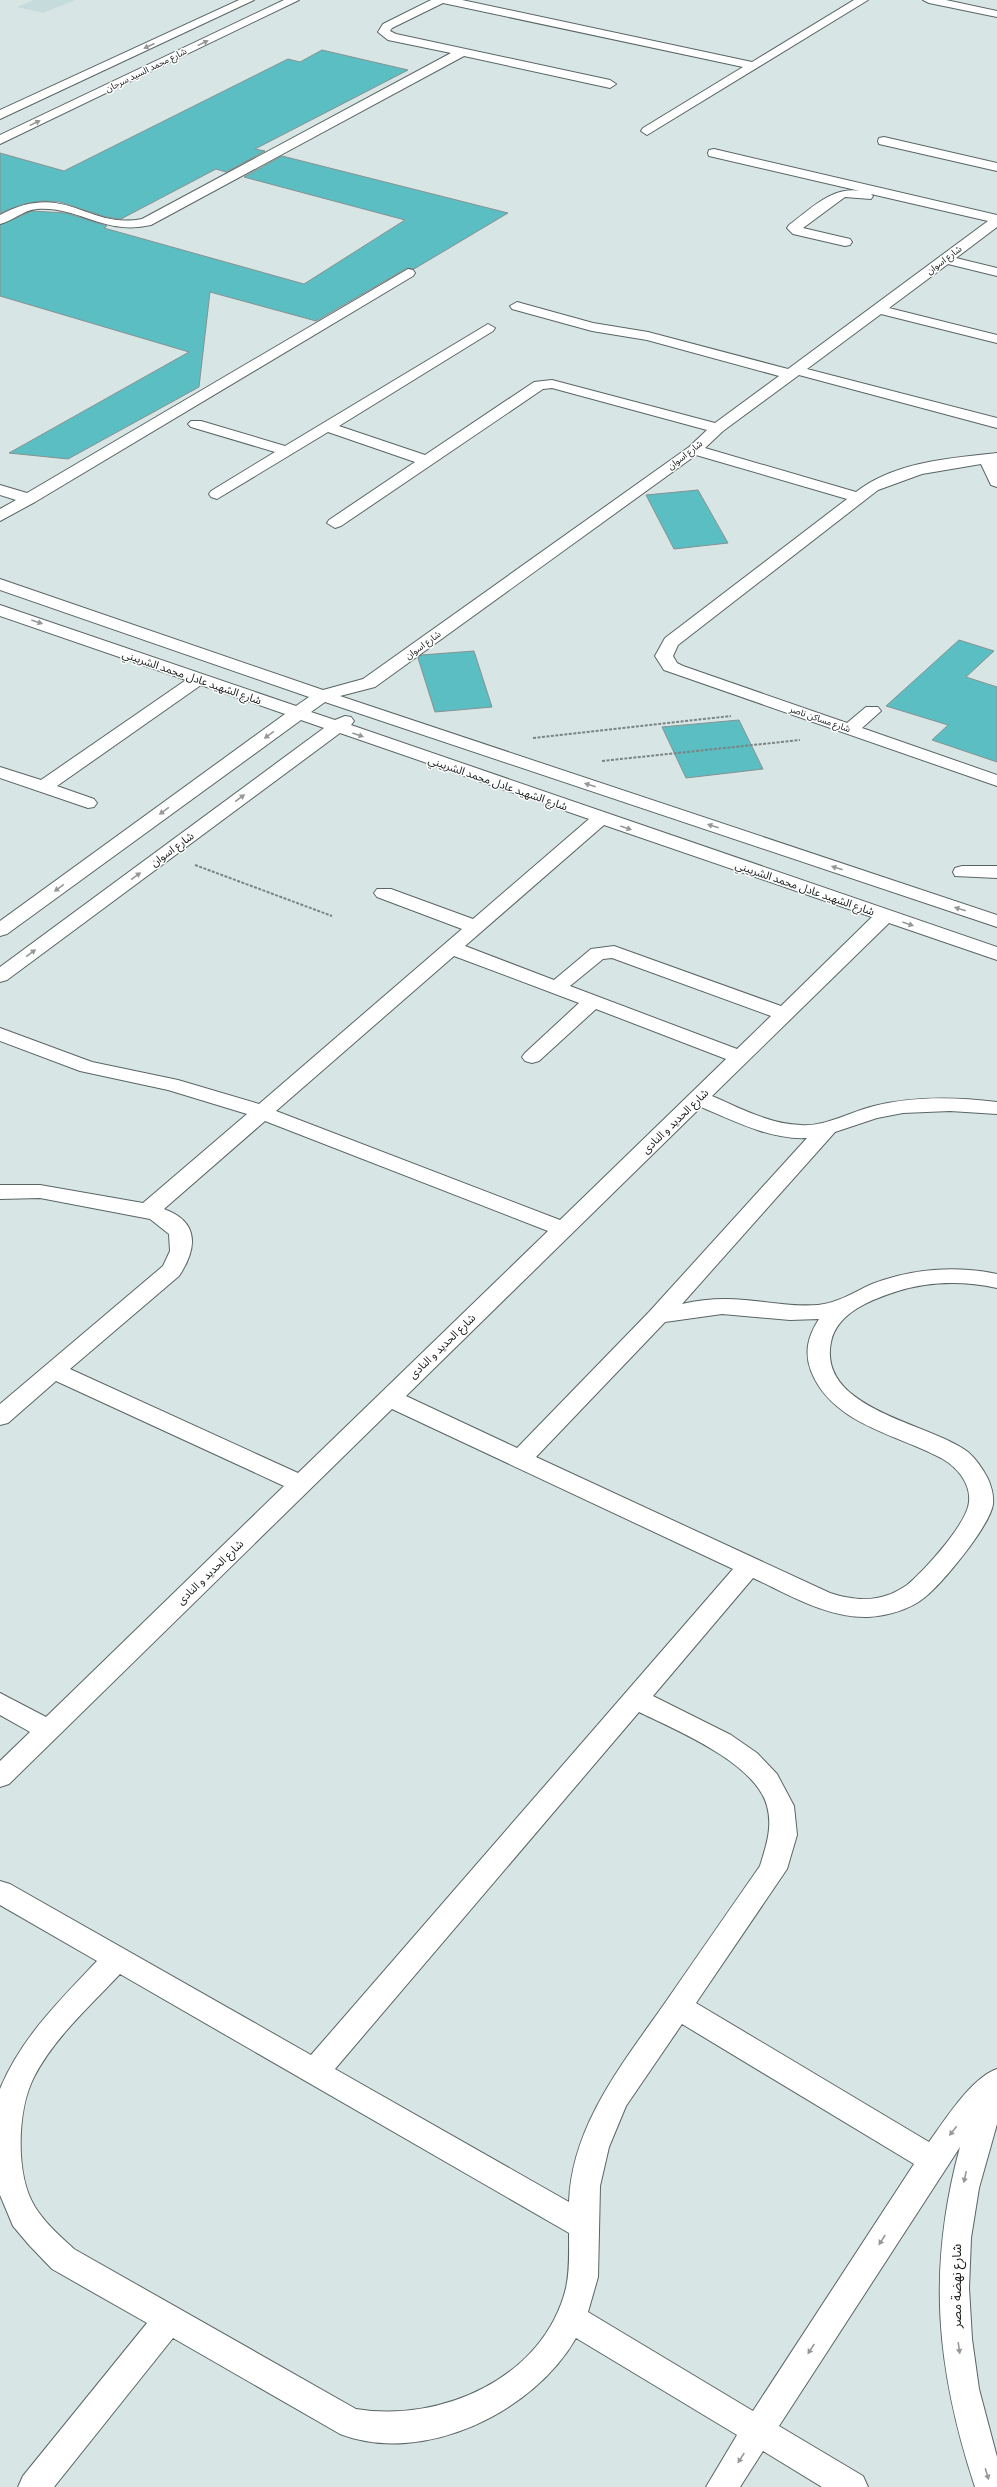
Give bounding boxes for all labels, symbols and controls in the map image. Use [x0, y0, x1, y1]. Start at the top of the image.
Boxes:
one-way arrow [197, 40, 209, 46]
one-way arrow [144, 43, 155, 49]
street label: شارع محمد السيد سرحان [103, 45, 189, 96]
one-way arrow [30, 120, 41, 126]
street label: شارع اسوان [924, 243, 965, 278]
street label: شارع اسوان [665, 438, 706, 473]
one-way arrow [31, 620, 43, 626]
street label: شارع اسوان [403, 628, 444, 663]
street label: شارع الشهيد عادل محمد الشربيني [120, 647, 264, 710]
street label: شارع مساكن ناصر [787, 703, 852, 736]
one-way arrow [263, 731, 274, 739]
one-way arrow [352, 732, 364, 738]
street label: شارع الشهيد عادل محمد الشربيني [426, 753, 570, 816]
one-way arrow [584, 782, 596, 788]
one-way arrow [235, 794, 246, 803]
one-way arrow [158, 807, 169, 815]
one-way arrow [707, 823, 719, 829]
one-way arrow [620, 825, 632, 831]
street label: شارع اسوان [147, 828, 197, 870]
street label: شارع الشهيد عادل محمد الشربيني [733, 858, 877, 921]
one-way arrow [830, 864, 842, 870]
one-way arrow [131, 872, 141, 880]
one-way arrow [53, 884, 64, 892]
one-way arrow [954, 905, 966, 911]
one-way arrow [903, 921, 915, 927]
one-way arrow [26, 949, 37, 957]
street label: شارع الحديد و النادى [639, 1085, 712, 1157]
street label: شارع الحديد و النادى [406, 1310, 479, 1382]
street label: شارع الحديد و النادى [174, 1536, 247, 1608]
one-way arrow [949, 2126, 957, 2137]
one-way arrow [962, 2171, 968, 2183]
one-way arrow [878, 2234, 885, 2246]
street label: شارع نهضة مصر [948, 2244, 967, 2329]
one-way arrow [956, 2342, 962, 2354]
one-way arrow [807, 2344, 815, 2354]
one-way arrow [737, 2453, 745, 2464]
one-way arrow [984, 2469, 990, 2481]

